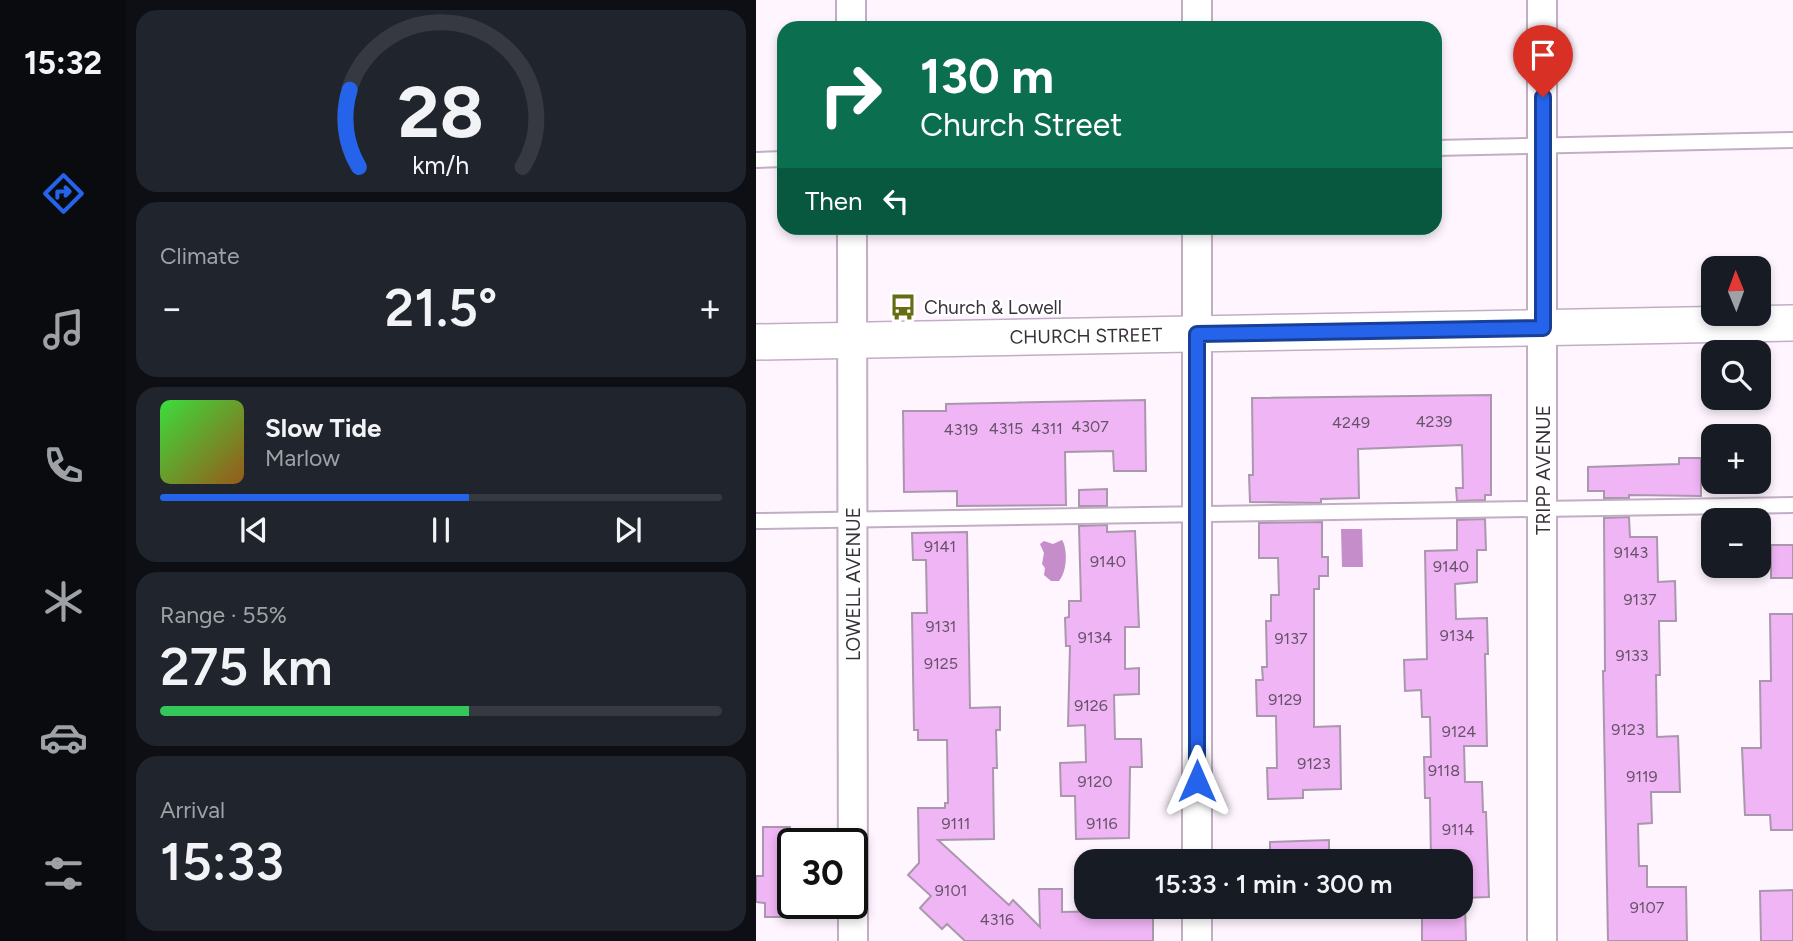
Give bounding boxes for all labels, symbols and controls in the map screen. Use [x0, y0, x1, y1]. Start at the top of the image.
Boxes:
pin [1513, 25, 1573, 97]
icon: arrive [1524, 36, 1562, 74]
text: 15:32 [24, 44, 102, 82]
text: 130 m [920, 46, 1054, 105]
icon: right [805, 49, 896, 140]
text: 28 [398, 68, 484, 155]
text: Church Street [920, 106, 1122, 144]
text: km/h [412, 150, 470, 180]
icon: directions [39, 169, 88, 218]
icon: left [877, 182, 915, 220]
text: Then [805, 185, 863, 217]
text: Climate [160, 242, 239, 270]
north arrow [1701, 256, 1771, 326]
map controls [1701, 256, 1771, 578]
text: 21.5° [384, 277, 498, 339]
text: − [160, 285, 184, 331]
text: + [698, 285, 722, 331]
bus stop icon: Church & Lowell [888, 292, 918, 322]
place label: Church & Lowell [924, 296, 1062, 319]
icon: music [39, 305, 88, 354]
street label: CHURCH STREET [1009, 323, 1163, 349]
button: search [1701, 340, 1771, 410]
street label: TRIPP AVENUE [1532, 405, 1555, 535]
text: Slow Tide [265, 412, 381, 444]
house number: 4239 [1416, 412, 1452, 431]
house number: 4249 [1332, 413, 1370, 432]
house number: 4307 [1071, 417, 1109, 436]
house number: 4315 [989, 419, 1023, 438]
house number: 4311 [1031, 419, 1063, 438]
house number: 4319 [944, 420, 978, 439]
button: + [1701, 424, 1771, 494]
icon: phone [39, 441, 88, 490]
text: Marlow [265, 444, 340, 472]
street label: LOWELL AVENUE [842, 507, 865, 661]
button: − [1701, 508, 1771, 578]
icon: previous [235, 511, 273, 549]
icon: pause [422, 511, 460, 549]
icon: next [609, 511, 647, 549]
house number: 9141 [924, 537, 956, 556]
house number: 9143 [1614, 543, 1648, 562]
house number: 9140 [1090, 552, 1126, 571]
house number: 9140 [1433, 557, 1469, 576]
icon: climate [39, 577, 88, 626]
house number: 9137 [1624, 590, 1657, 609]
text: Range · 55% [160, 601, 287, 629]
house number: 9131 [926, 617, 956, 636]
house number: 9134 [1440, 626, 1474, 645]
house number: 9134 [1078, 628, 1112, 647]
house number: 9137 [1275, 629, 1308, 648]
text: 275 km [160, 636, 333, 698]
house number: 9133 [1615, 646, 1649, 665]
house number: 9125 [924, 654, 958, 673]
house number: 9129 [1268, 690, 1302, 709]
house number: 9126 [1074, 696, 1108, 715]
icon: car [39, 713, 88, 762]
house number: 9123 [1611, 720, 1645, 739]
house number: 9124 [1442, 722, 1476, 741]
position arrow [1160, 744, 1234, 818]
house number: 9123 [1297, 754, 1331, 773]
house number: 9118 [1428, 761, 1460, 780]
house number: 9119 [1626, 767, 1658, 786]
house number: 9120 [1078, 772, 1112, 791]
text: Arrival [160, 796, 225, 824]
house number: 9111 [942, 814, 970, 833]
house number: 9116 [1086, 814, 1118, 833]
house number: 9114 [1442, 820, 1474, 839]
speed limit sign: 30 [777, 828, 868, 919]
text: 15:33 [160, 831, 284, 893]
icon: filters [39, 849, 88, 898]
text: 15:33 · 1 min · 300 m [1155, 868, 1392, 900]
house number: 9101 [935, 881, 967, 900]
house number: 9107 [1630, 898, 1665, 917]
house number: 4316 [980, 910, 1014, 929]

